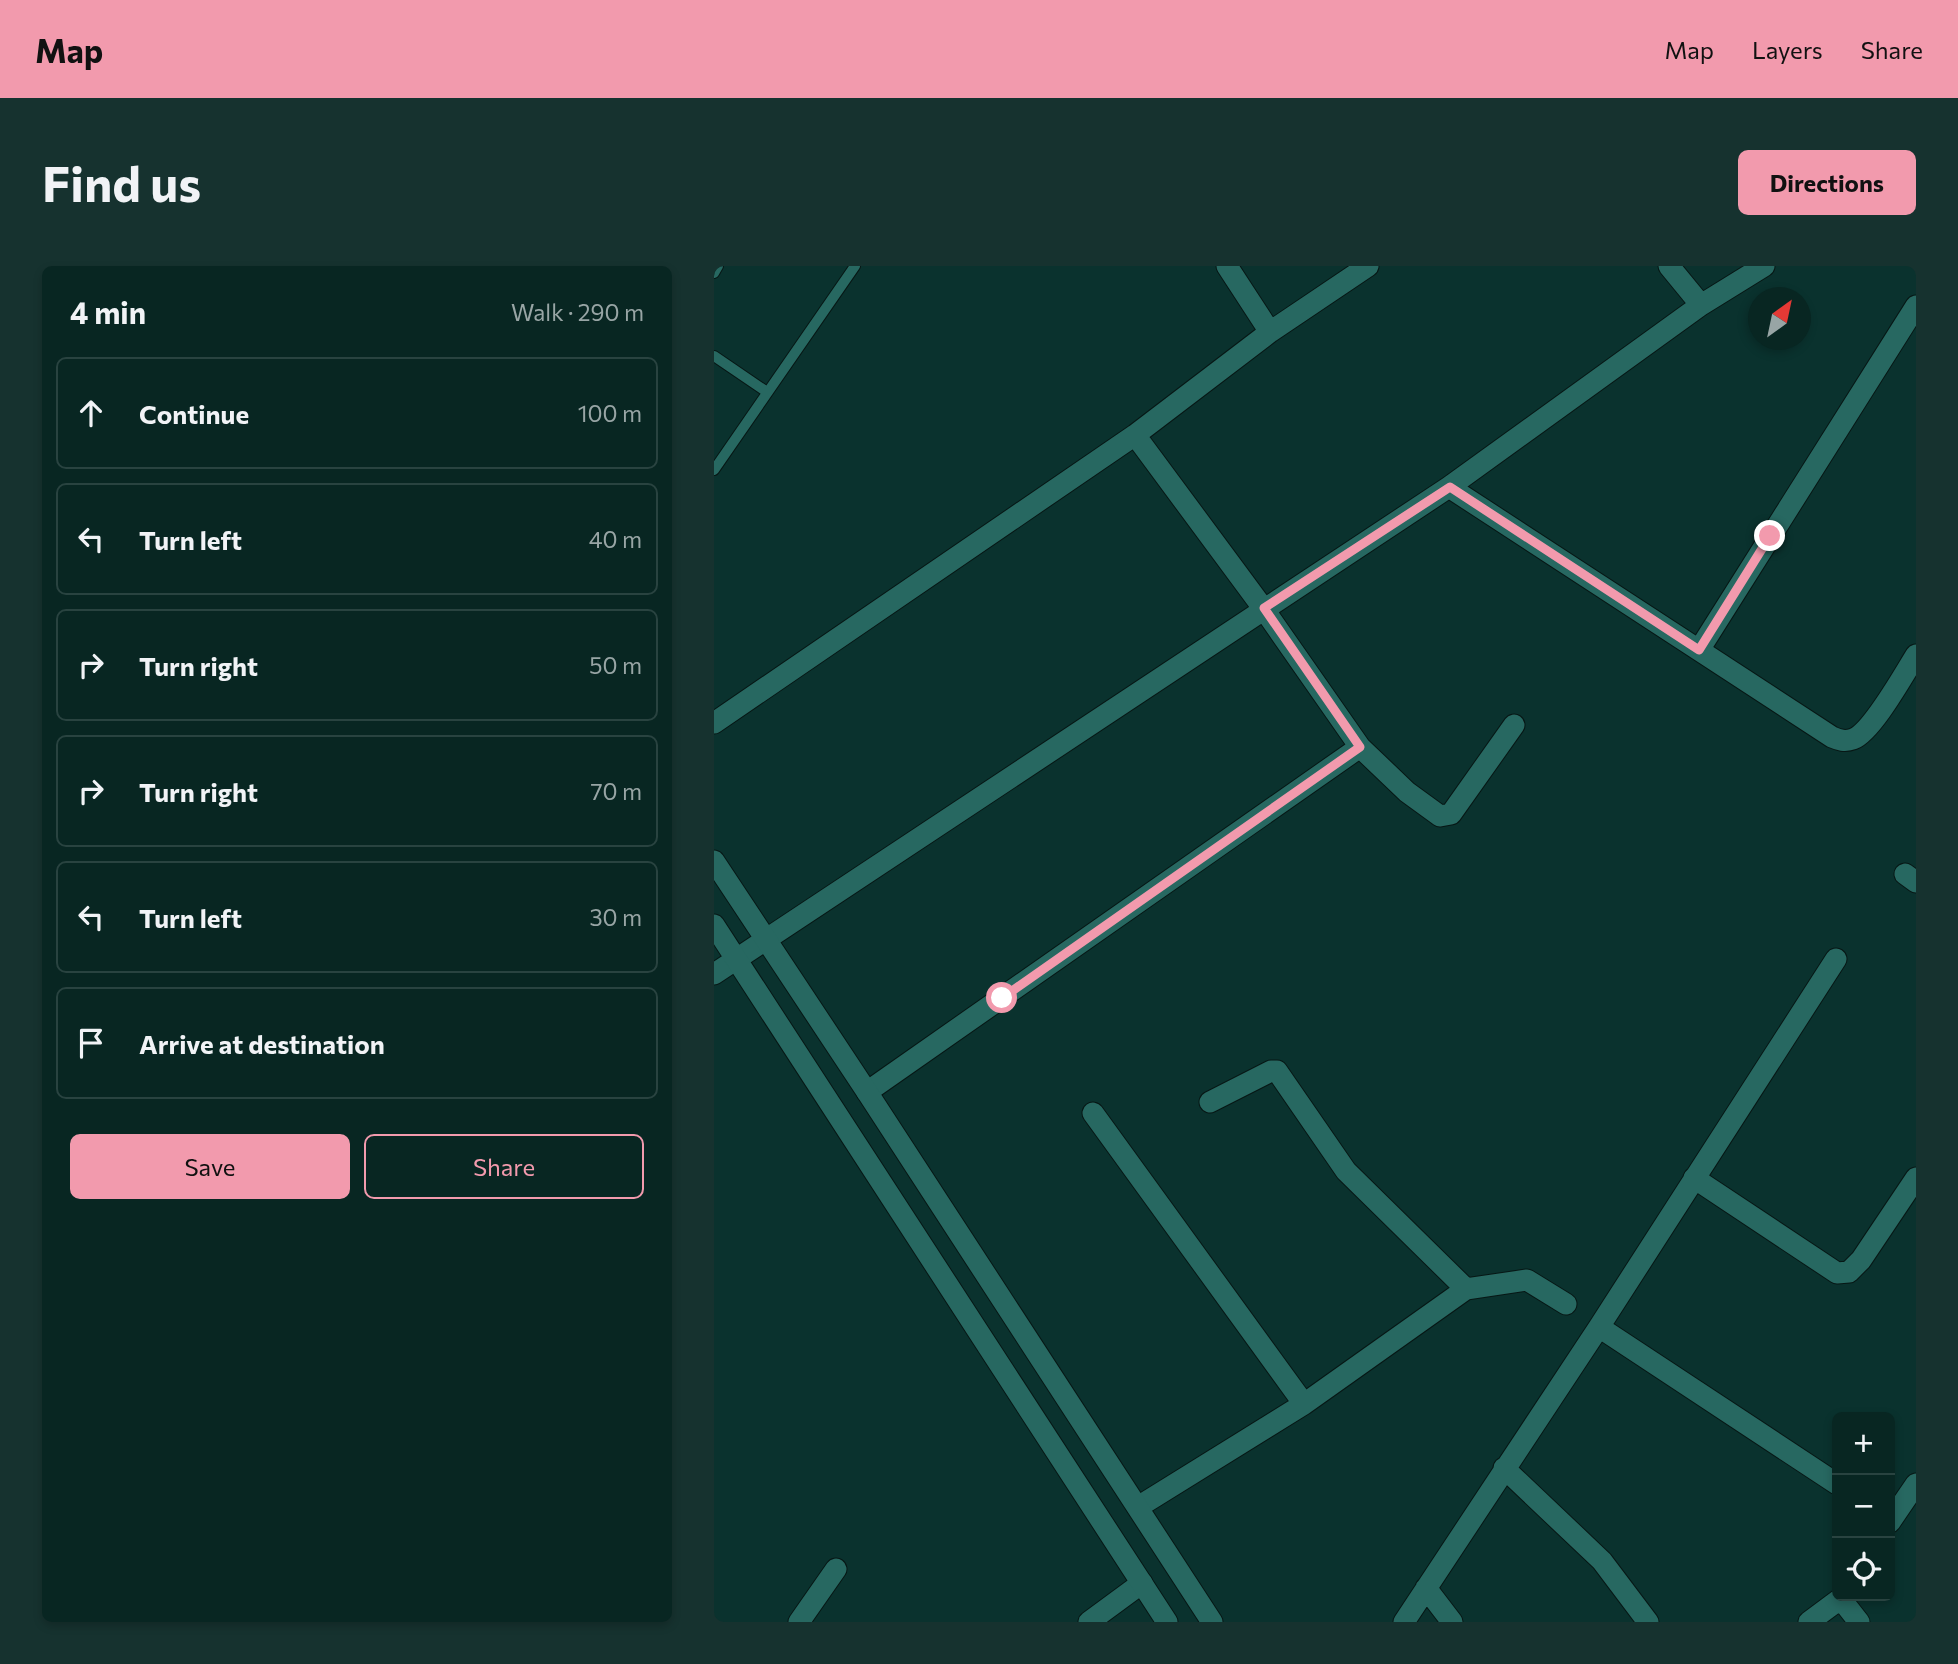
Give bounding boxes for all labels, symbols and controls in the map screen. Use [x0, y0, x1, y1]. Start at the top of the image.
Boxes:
text: Map [35, 29, 103, 70]
text: Map [1665, 35, 1714, 64]
text: Layers [1752, 35, 1823, 64]
text: Share [1861, 35, 1923, 64]
button: Directions [1738, 150, 1916, 215]
text: Find us [42, 152, 201, 212]
north arrow [1748, 287, 1811, 350]
text: 4 min [70, 293, 146, 330]
text: Walk · 290 m [511, 298, 644, 326]
icon: ahead [72, 394, 110, 432]
text: Continue [139, 398, 249, 429]
text: 100 m [578, 399, 642, 427]
icon: left [72, 520, 110, 558]
route end [1754, 520, 1785, 551]
text: Turn left [139, 524, 242, 555]
text: 40 m [589, 525, 642, 553]
icon: right [72, 646, 110, 684]
text: Turn right [139, 650, 258, 681]
text: 50 m [589, 651, 642, 679]
icon: right [72, 772, 110, 810]
text: Turn right [139, 776, 258, 807]
text: 70 m [590, 777, 642, 805]
icon: left [72, 898, 110, 936]
text: Turn left [139, 902, 242, 933]
text: 30 m [589, 903, 642, 931]
route start [986, 982, 1017, 1013]
icon: arrive [72, 1024, 110, 1062]
text: Arrive at destination [139, 1028, 385, 1059]
button: Save [70, 1134, 350, 1199]
button: Share [364, 1134, 644, 1199]
map controls [1832, 1412, 1895, 1601]
button: + [1832, 1412, 1895, 1475]
button: − [1832, 1475, 1895, 1538]
button: locate [1832, 1538, 1895, 1601]

